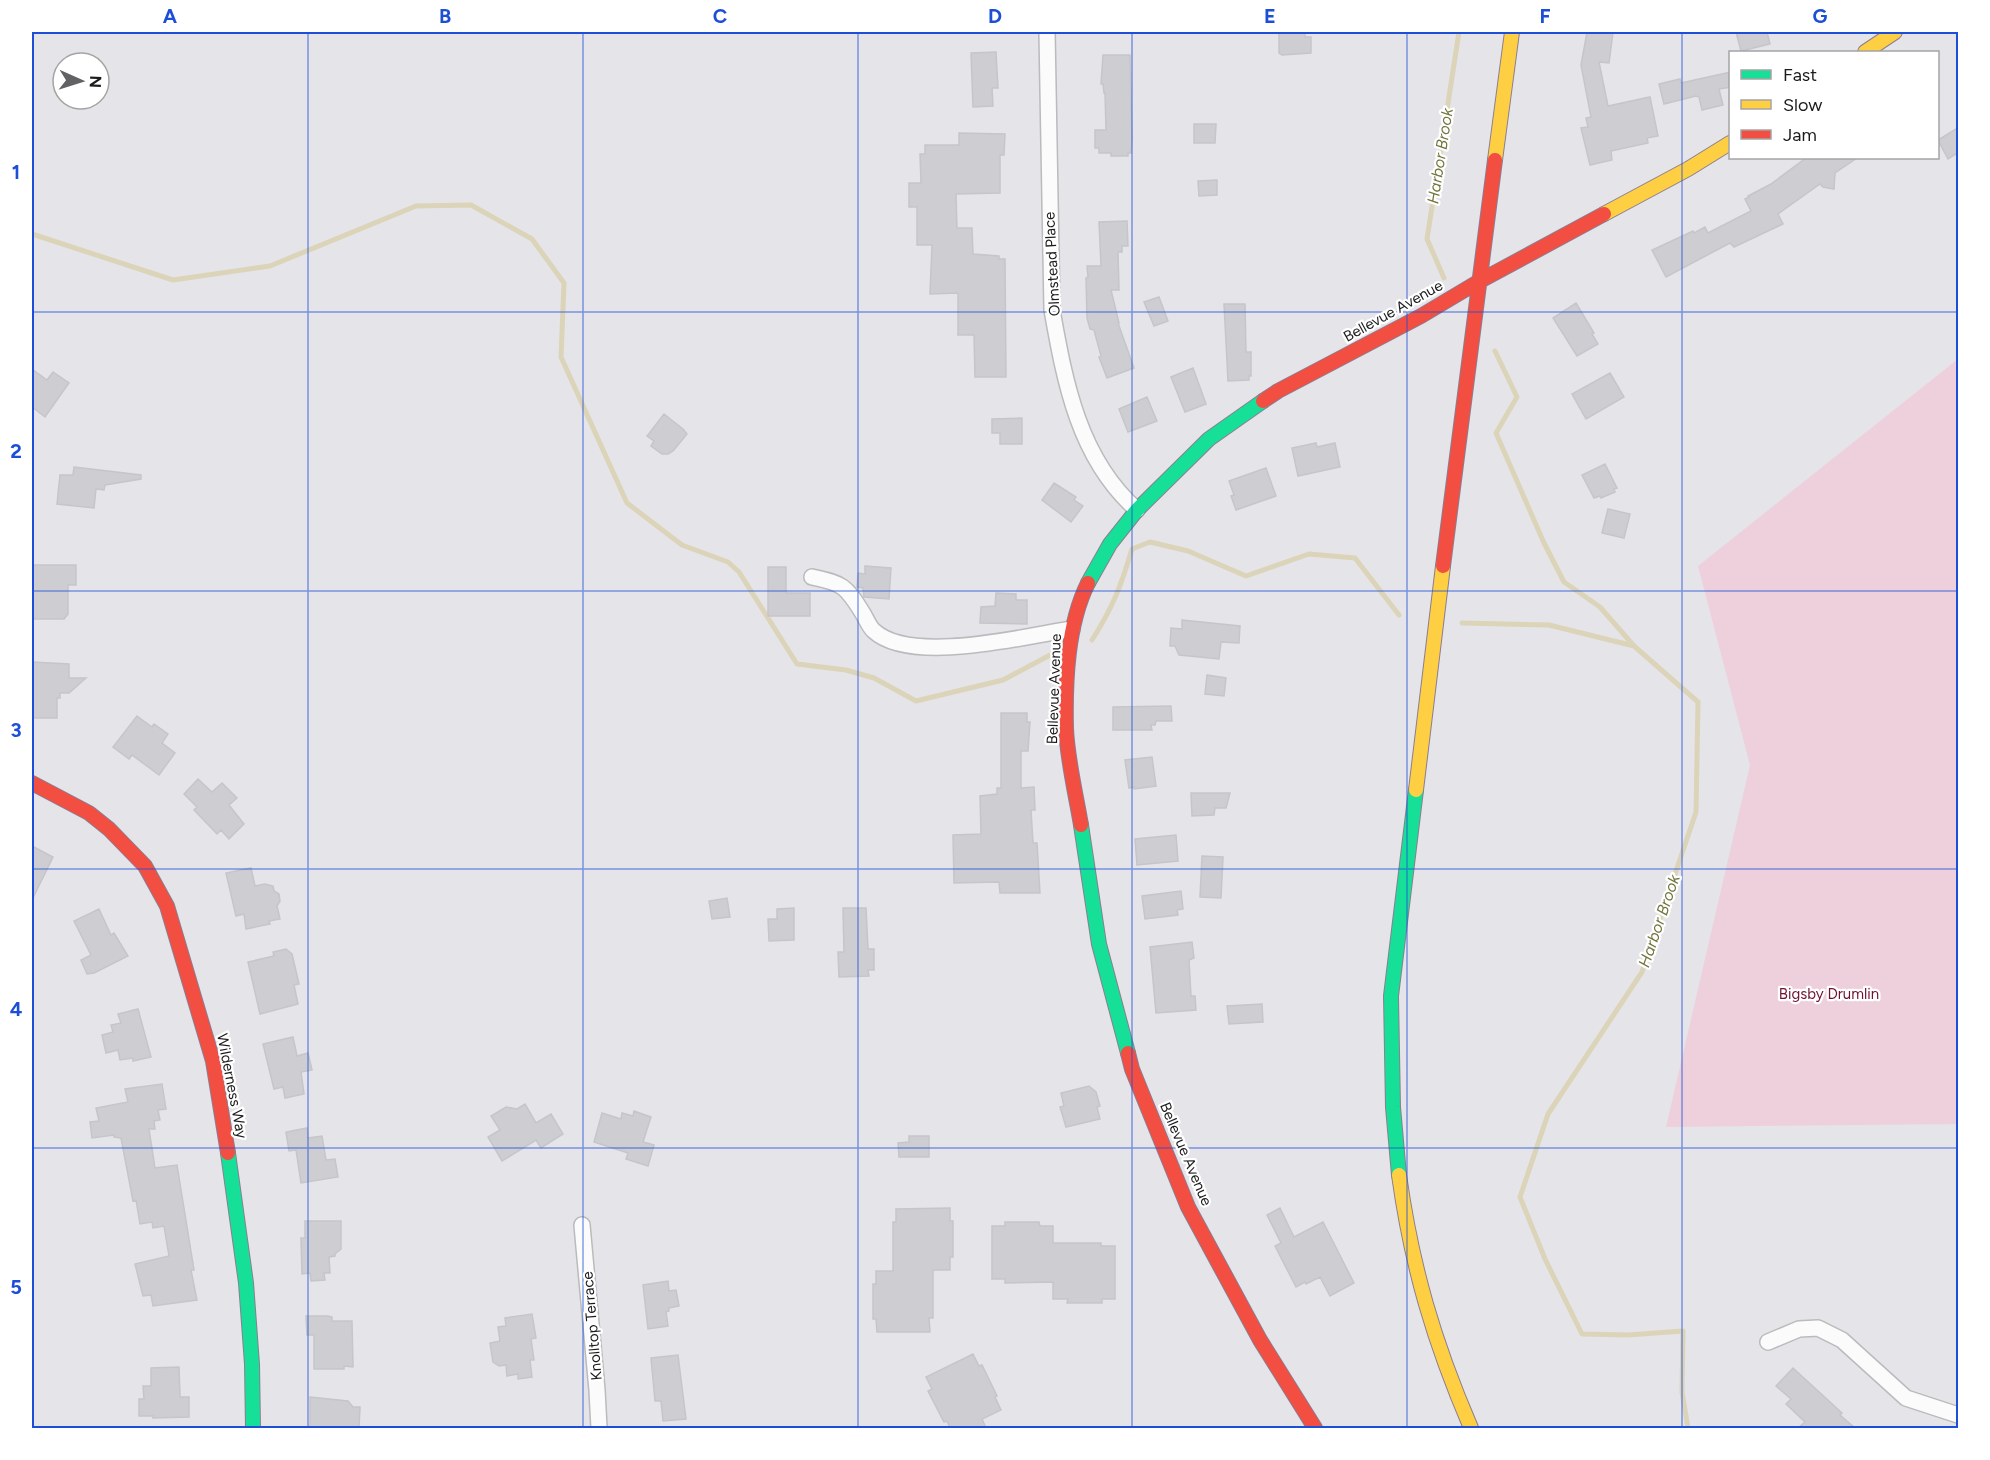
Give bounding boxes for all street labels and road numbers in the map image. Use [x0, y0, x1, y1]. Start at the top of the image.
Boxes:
street label: Olmstead Place [1040, 211, 1064, 317]
street label: Bellevue Avenue [1340, 276, 1446, 346]
street label: Bellevue Avenue [1043, 633, 1065, 745]
street label: Wilderness Way [213, 1032, 251, 1140]
street label: Bellevue Avenue [1156, 1100, 1216, 1208]
street label: Knolltop Terrace [578, 1271, 606, 1381]

